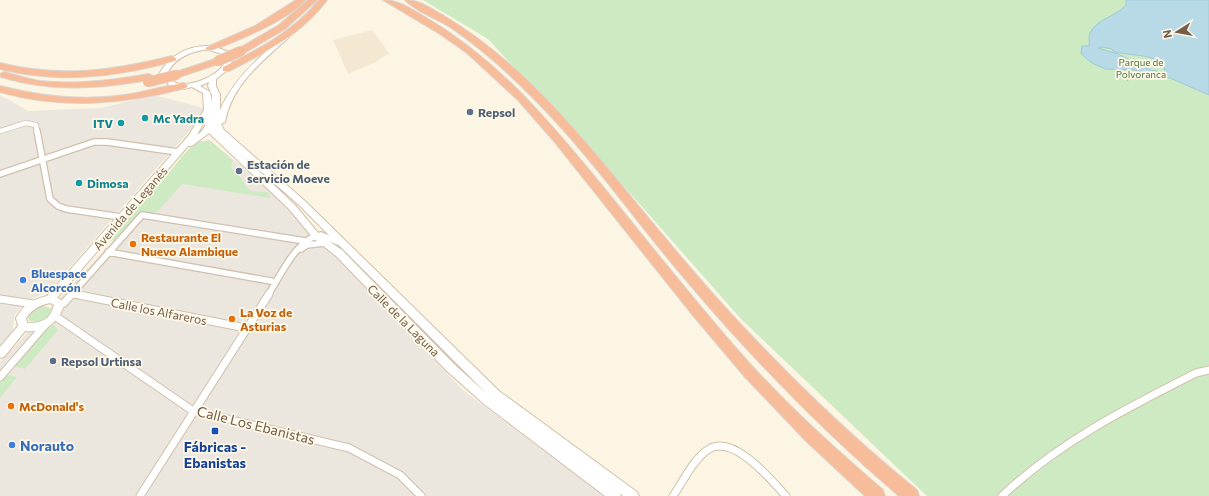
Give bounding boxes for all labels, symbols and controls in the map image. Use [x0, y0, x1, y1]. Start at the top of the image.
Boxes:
north arrow [1157, 12, 1197, 52]
text: N [1160, 29, 1174, 39]
park label: Parque de Polvoranca [1116, 56, 1166, 80]
place label: Repsol [478, 105, 515, 119]
marker: Repsol [465, 107, 475, 117]
place label: Mc Yadra [153, 111, 204, 125]
marker: Mc Yadra [140, 113, 150, 123]
place label: ITV [93, 116, 113, 130]
marker: ITV [116, 118, 126, 128]
place label: Estación de servicio Moeve [247, 157, 330, 185]
street label: Avenida de Leganés [90, 164, 170, 252]
marker: Estación de servicio Moeve [234, 166, 244, 176]
place label: Dimosa [87, 176, 129, 190]
marker: Dimosa [74, 178, 84, 188]
place label: Restaurante El Nuevo Alambique [141, 230, 238, 258]
marker: Restaurante El Nuevo Alambique [128, 239, 138, 249]
place label: Bluespace Alcorcón [31, 266, 87, 294]
marker: Bluespace Alcorcón [18, 275, 28, 285]
street label: Calle de la Laguna [365, 281, 443, 359]
street label: Calle los Alfareros [110, 295, 208, 327]
place label: La Voz de Asturias [240, 305, 292, 333]
marker: La Voz de Asturias [227, 314, 237, 324]
place label: Repsol Urtinsa [61, 354, 141, 368]
marker: Repsol Urtinsa [48, 356, 58, 366]
place label: McDonald's [19, 399, 85, 413]
marker: McDonald's [6, 401, 16, 411]
street label: Calle Los Ebanistas [195, 402, 317, 448]
marker: Fábricas - Ebanistas [210, 426, 220, 436]
place label: Norauto [20, 437, 74, 454]
place label: Fábricas - Ebanistas [184, 438, 247, 471]
marker: Norauto [7, 440, 17, 450]

